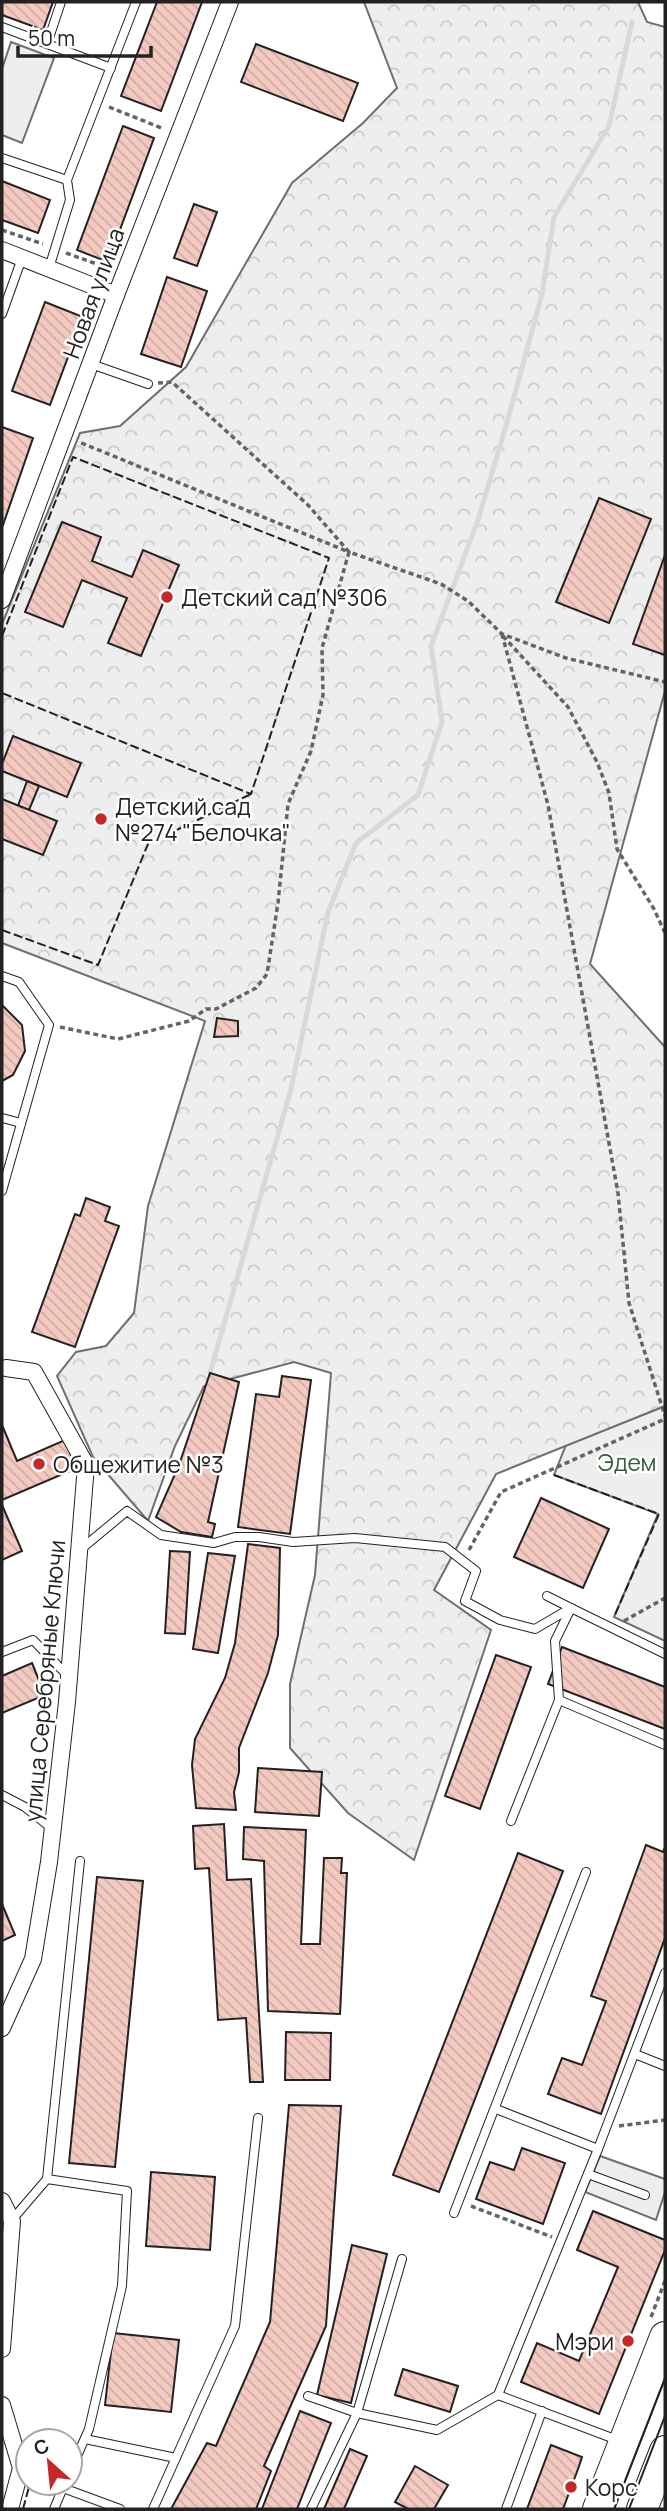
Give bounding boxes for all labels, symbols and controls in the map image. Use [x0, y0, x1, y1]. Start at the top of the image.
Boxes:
scale bar [18, 14, 150, 58]
text: 50 m [28, 24, 75, 52]
street label: Новая улица [55, 223, 131, 363]
place label: Детский сад №306 [181, 581, 388, 613]
marker: Детский сад №306 [159, 589, 175, 605]
place label: Детский сад №274 "Белочка" [115, 790, 291, 848]
marker: Детский сад №274 "Белочка" [93, 811, 109, 827]
park label: Эдем [598, 1446, 656, 1478]
place label: Общежитие №3 [53, 1448, 224, 1480]
marker: Общежитие №3 [31, 1456, 47, 1472]
street label: улица Серебряные Ключи [16, 1539, 72, 1823]
place label: Мэри [555, 2325, 614, 2357]
marker: Мэри [620, 2333, 636, 2349]
north arrow [14, 2427, 84, 2497]
text: С [29, 2432, 53, 2462]
place label: Корс [585, 2471, 638, 2503]
marker: Корс [563, 2479, 579, 2495]

